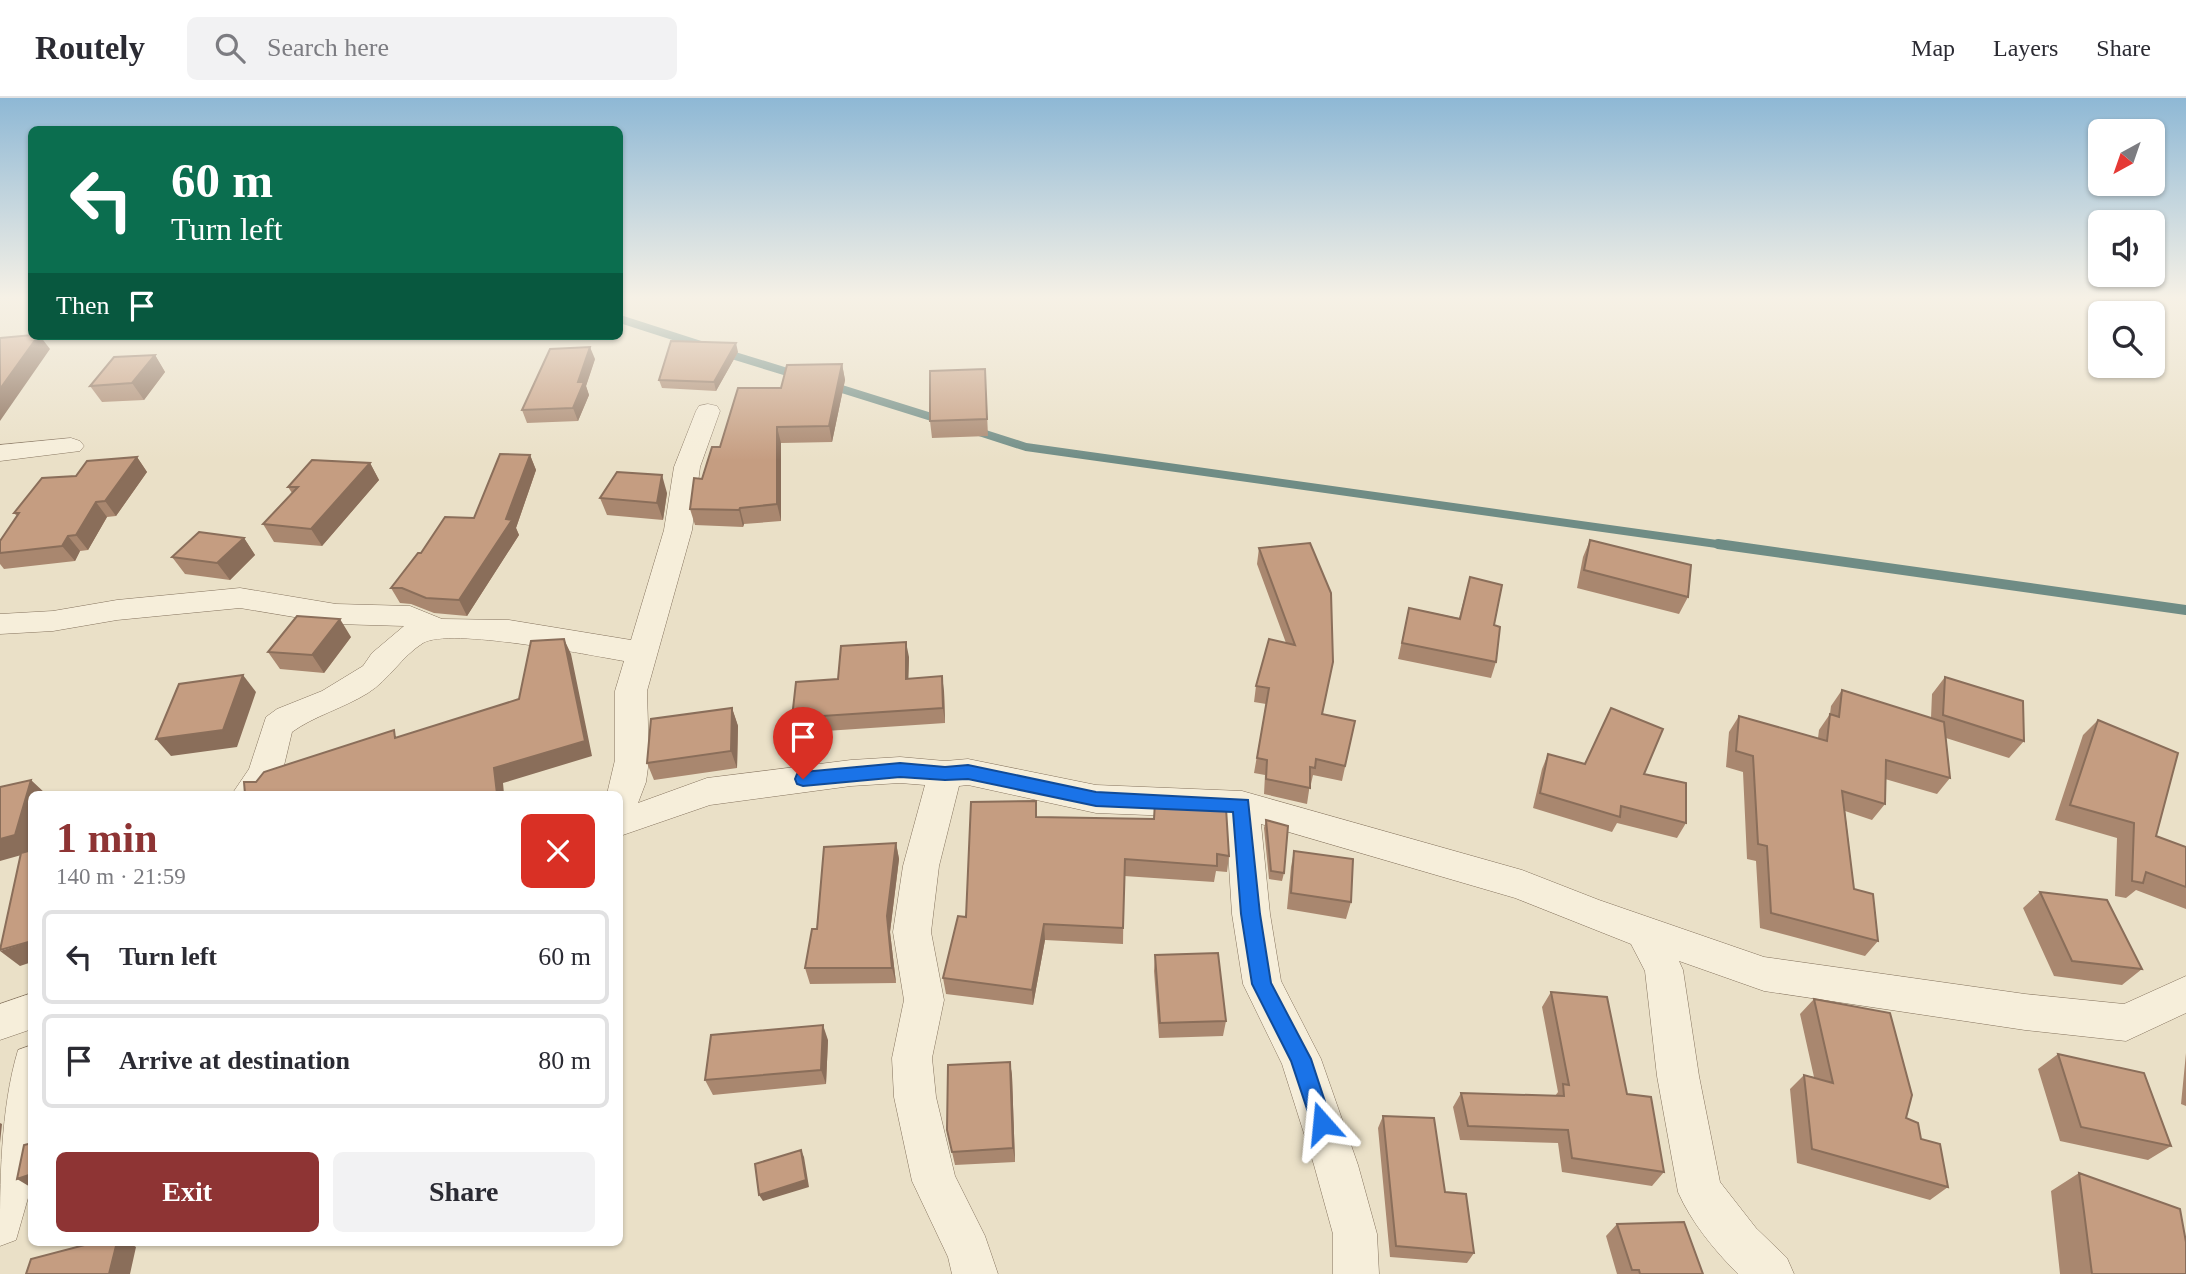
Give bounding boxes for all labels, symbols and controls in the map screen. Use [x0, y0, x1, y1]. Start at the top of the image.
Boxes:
search box [187, 17, 677, 80]
icon: search [211, 29, 249, 67]
text: Routely [35, 30, 145, 66]
text: Search here [267, 33, 389, 62]
text: Map [1911, 35, 1955, 61]
text: Layers [1993, 35, 2058, 61]
text: Share [2096, 35, 2151, 61]
north arrow [2088, 119, 2165, 196]
map controls [2088, 119, 2165, 378]
text: 60 m [171, 153, 273, 208]
icon: left [56, 154, 147, 245]
button: sound [2088, 210, 2165, 287]
text: Turn left [171, 211, 283, 247]
icon: arrive [123, 287, 161, 325]
text: Then [56, 291, 109, 320]
button: search [2088, 301, 2165, 378]
pin [773, 707, 833, 779]
icon: arrive [784, 718, 822, 756]
button: close [521, 814, 595, 888]
text: 1 min [56, 815, 158, 861]
text: 140 m · 21:59 [56, 864, 186, 889]
icon: left [60, 938, 98, 976]
text: Turn left [119, 942, 217, 971]
text: 60 m [538, 942, 591, 971]
icon: arrive [60, 1042, 98, 1080]
text: Arrive at destination [119, 1046, 350, 1075]
text: 80 m [538, 1046, 591, 1075]
position arrow [1285, 1086, 1359, 1160]
button: Exit [56, 1152, 319, 1232]
button: Share [333, 1152, 595, 1232]

